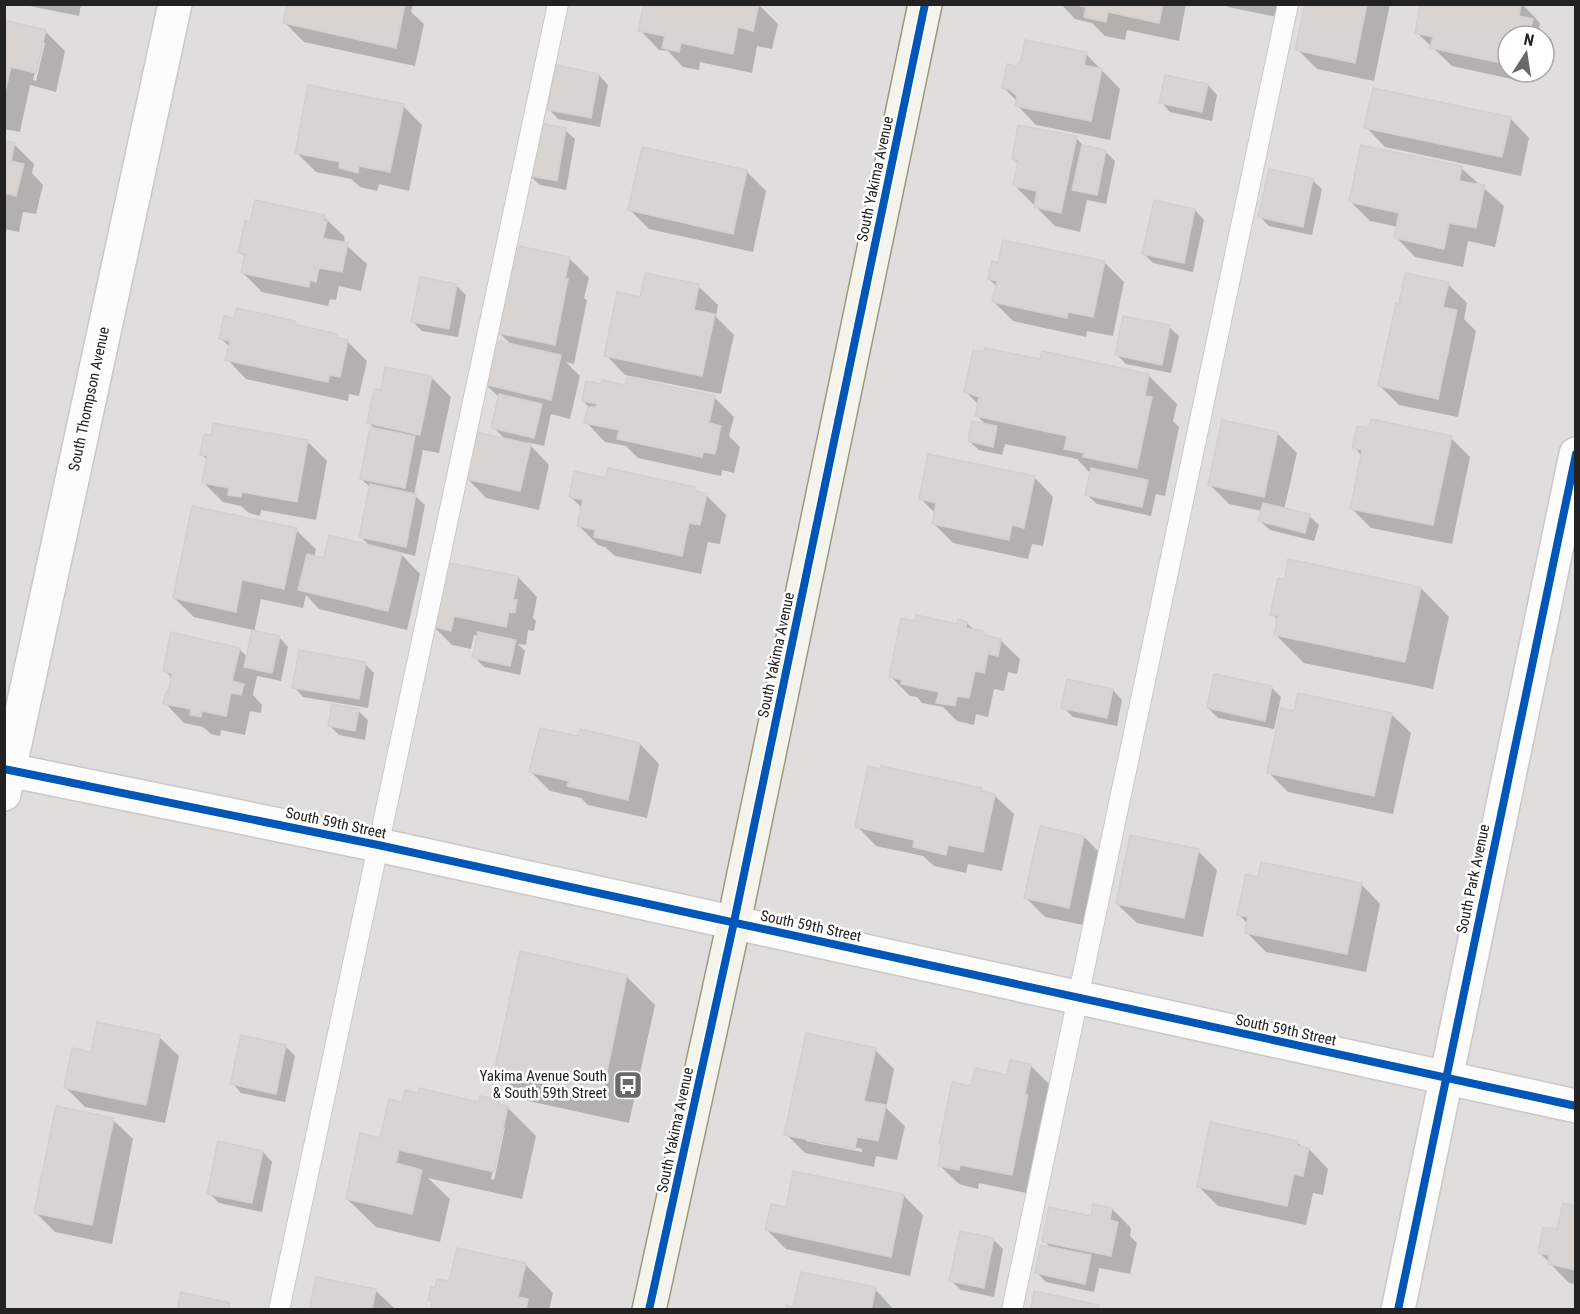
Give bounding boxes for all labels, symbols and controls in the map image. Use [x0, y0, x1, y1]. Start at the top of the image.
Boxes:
north arrow [1496, 24, 1556, 84]
text: N [1522, 30, 1536, 50]
street label: South Yakima Avenue [853, 115, 897, 243]
street label: South Thompson Avenue [65, 325, 113, 473]
street label: South Yakima Avenue [754, 591, 798, 719]
street label: South 59th Street [284, 804, 388, 842]
street label: South Park Avenue [1453, 823, 1493, 935]
street label: South 59th Street [759, 907, 863, 945]
street label: South 59th Street [1234, 1011, 1338, 1049]
street label: South Yakima Avenue [653, 1066, 697, 1194]
place label: Yakima Avenue South & South 59th Street [479, 1067, 607, 1102]
bus stop icon: Yakima Avenue South & South 59th Street [612, 1069, 644, 1101]

